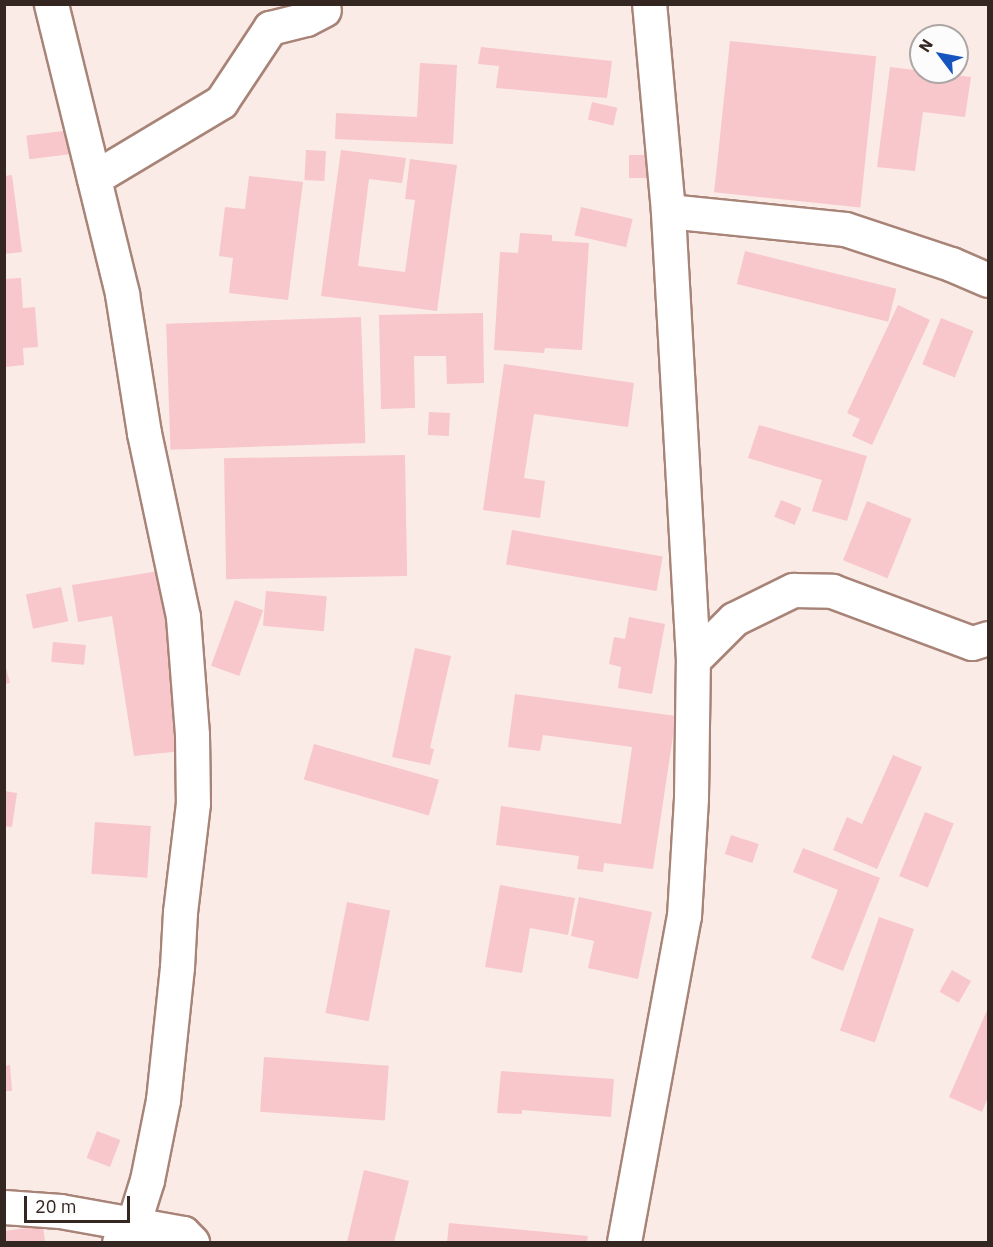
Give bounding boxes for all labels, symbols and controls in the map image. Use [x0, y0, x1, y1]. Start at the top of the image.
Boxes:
north arrow [909, 24, 969, 84]
text: N [914, 35, 937, 56]
scale bar [27, 1184, 134, 1222]
text: 20 m [35, 1195, 77, 1218]

